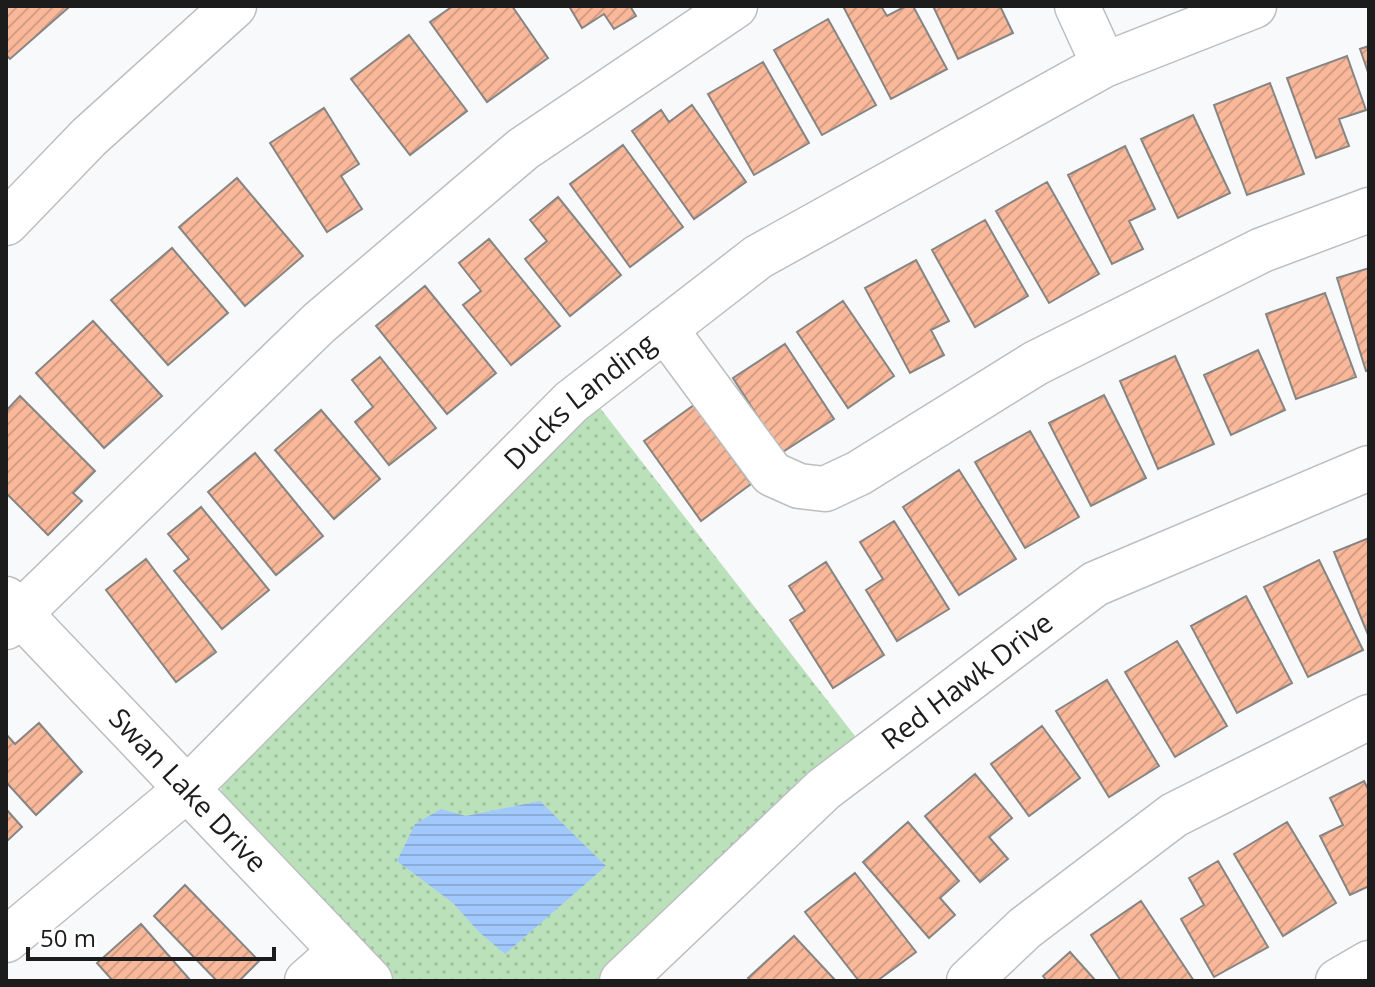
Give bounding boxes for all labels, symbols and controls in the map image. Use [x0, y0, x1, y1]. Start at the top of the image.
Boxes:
street label: Ducks Landing [495, 324, 663, 477]
street label: Red Hawk Drive [873, 603, 1060, 757]
street label: Swan Lake Drive [101, 699, 276, 880]
scale bar [28, 911, 274, 961]
text: 50 m [40, 921, 96, 954]

